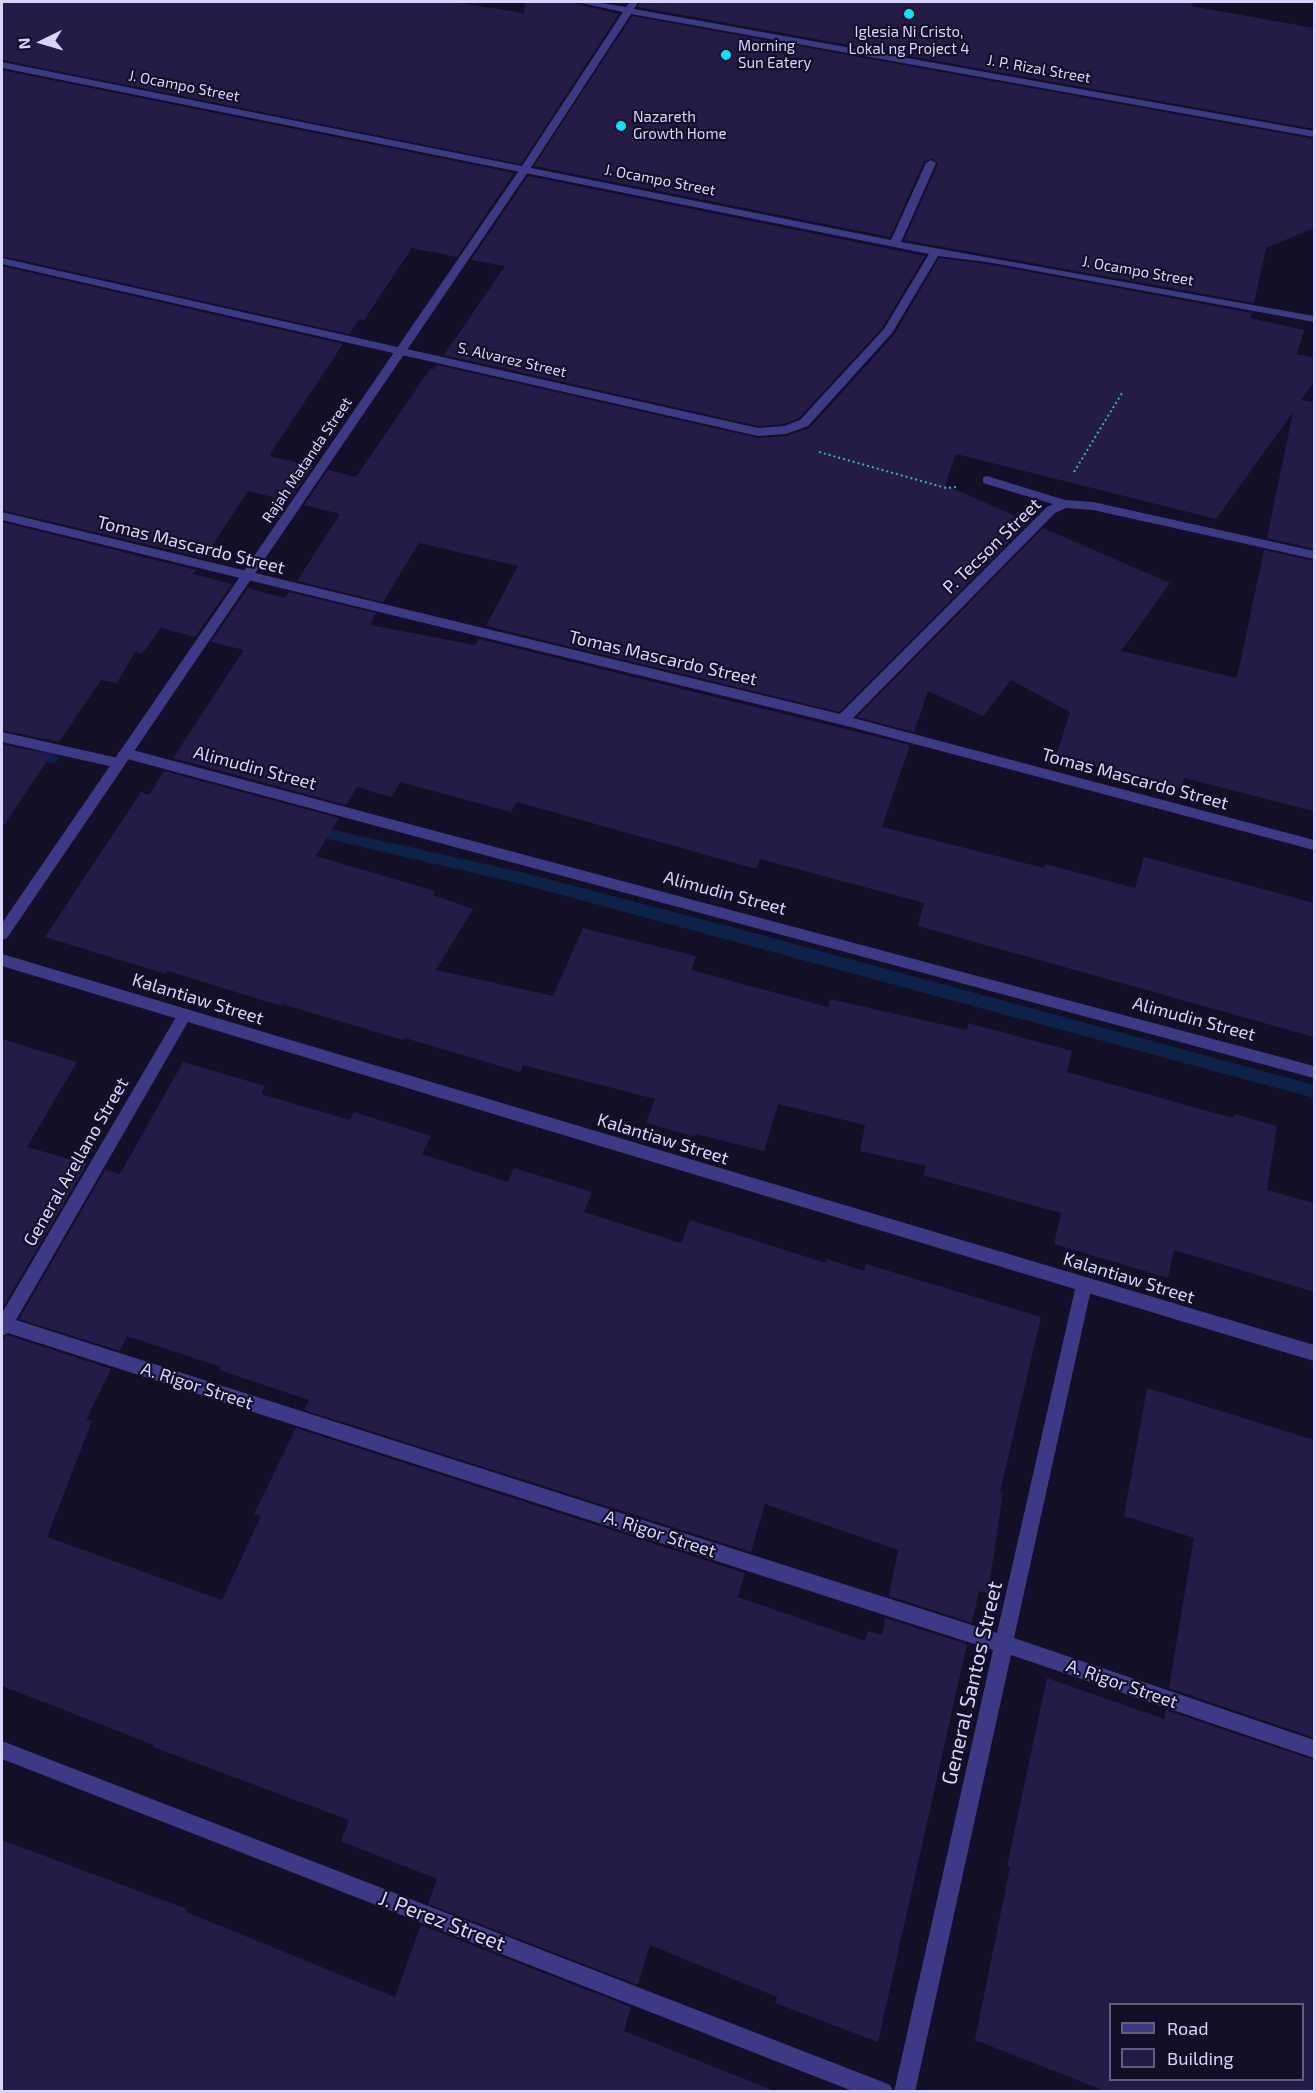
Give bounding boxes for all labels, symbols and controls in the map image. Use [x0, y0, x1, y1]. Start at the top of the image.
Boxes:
marker: Iglesia Ni Cristo, Lokal ng Project 4 [902, 7, 916, 21]
north arrow [12, 12, 72, 72]
place label: Iglesia Ni Cristo, Lokal ng Project 4 [849, 23, 969, 58]
text: N [14, 37, 34, 50]
place label: Morning Sun Eatery [738, 37, 811, 72]
marker: Morning Sun Eatery [719, 48, 733, 62]
street label: J. P. Rizal Street [986, 51, 1092, 87]
street label: J. Ocampo Street [127, 66, 241, 106]
place label: Nazareth Growth Home [633, 108, 727, 143]
marker: Nazareth Growth Home [614, 119, 628, 133]
street label: J. Ocampo Street [603, 160, 717, 200]
street label: J. Ocampo Street [1081, 252, 1195, 290]
street label: S. Alvarez Street [456, 339, 568, 381]
street label: Rajah Matanda Street [258, 394, 356, 526]
street label: P. Tecson Street [938, 494, 1046, 598]
street label: Tomas Mascardo Street [95, 511, 287, 579]
street label: Tomas Mascardo Street [567, 626, 759, 690]
street label: Alimudin Street [191, 741, 319, 795]
street label: Tomas Mascardo Street [1039, 744, 1231, 814]
street label: Alimudin Street [661, 866, 789, 920]
street label: Kalantiaw Street [130, 969, 266, 1029]
street label: Alimudin Street [1130, 992, 1258, 1046]
street label: General Arellano Street [19, 1074, 133, 1250]
street label: Kalantiaw Street [595, 1109, 731, 1169]
street label: Kalantiaw Street [1061, 1248, 1197, 1308]
street label: A. Rigor Street [138, 1358, 256, 1414]
street label: A. Rigor Street [601, 1506, 719, 1562]
street label: General Santos Street [936, 1579, 1008, 1787]
street label: A. Rigor Street [1063, 1655, 1181, 1713]
street label: J. Perez Street [375, 1885, 509, 1957]
legend [1109, 2003, 1304, 2081]
text: Road [1167, 2017, 1208, 2039]
text: Building [1167, 2047, 1234, 2069]

